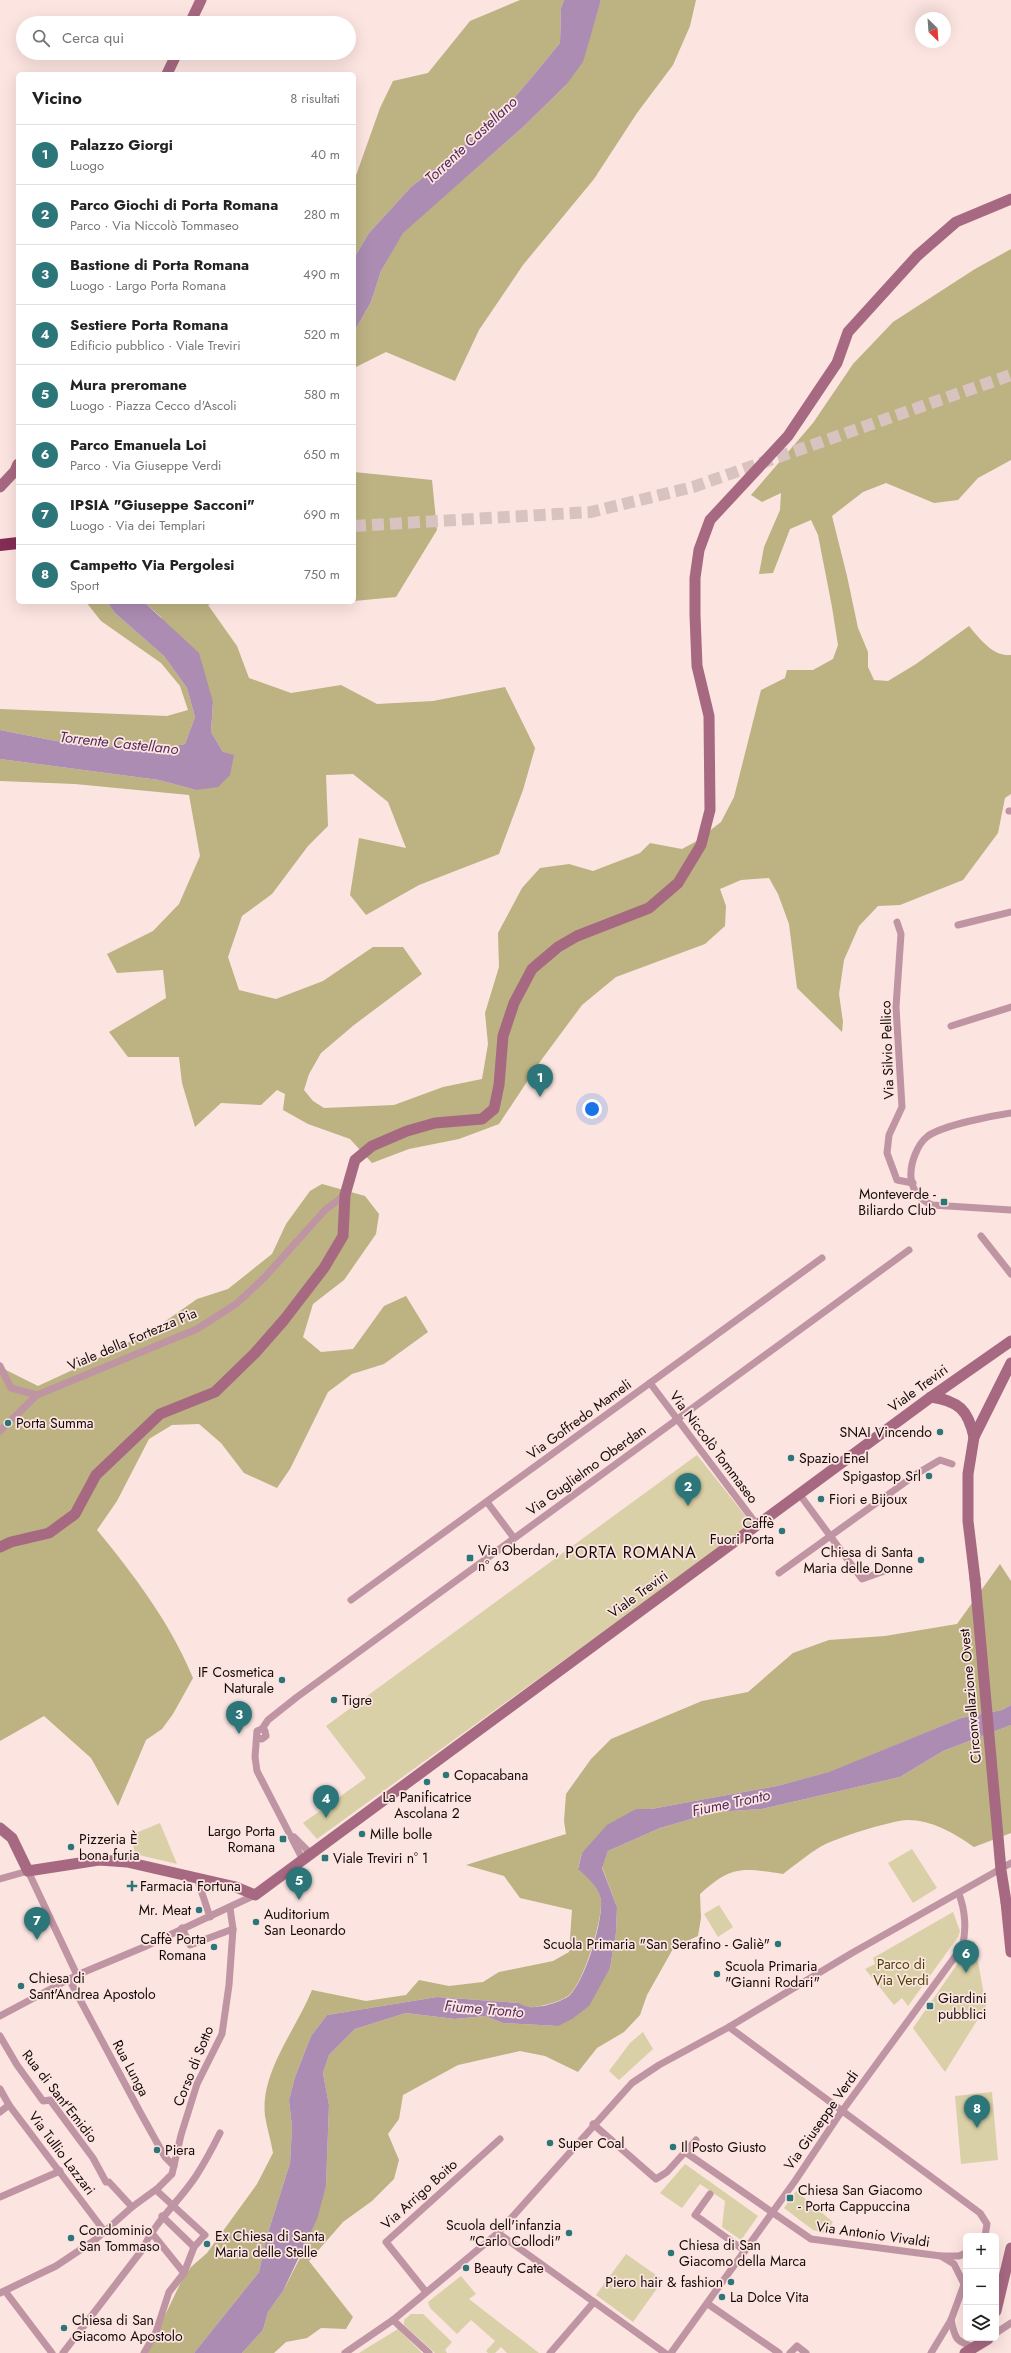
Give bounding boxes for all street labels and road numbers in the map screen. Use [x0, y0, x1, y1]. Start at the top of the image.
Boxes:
street label: Via Silvio Pellico [875, 1000, 899, 1100]
street label: Viale della Fortezza Pia [64, 1303, 200, 1375]
street label: Viale Treviri [884, 1359, 952, 1417]
street label: Via Goffredo Mameli [523, 1374, 635, 1464]
street label: Via Niccolò Tommaseo [665, 1387, 763, 1508]
street label: Via Guglielmo Oberdan [522, 1420, 650, 1520]
street label: Viale Treviri [604, 1565, 672, 1623]
street label: Circonvallazione Ovest [954, 1627, 986, 1764]
street label: Corso di Sotto [168, 2023, 218, 2109]
street label: Rua Lunga [108, 2036, 154, 2100]
street label: Rua di Sant'Emidio [17, 2045, 103, 2147]
street label: Via Giuseppe Verdi [779, 2066, 863, 2174]
street label: Via Tullio Lazzari [24, 2107, 100, 2199]
street label: Via Arrigo Boito [377, 2154, 462, 2234]
street label: Via Antonio Vivaldi [815, 2216, 931, 2252]

